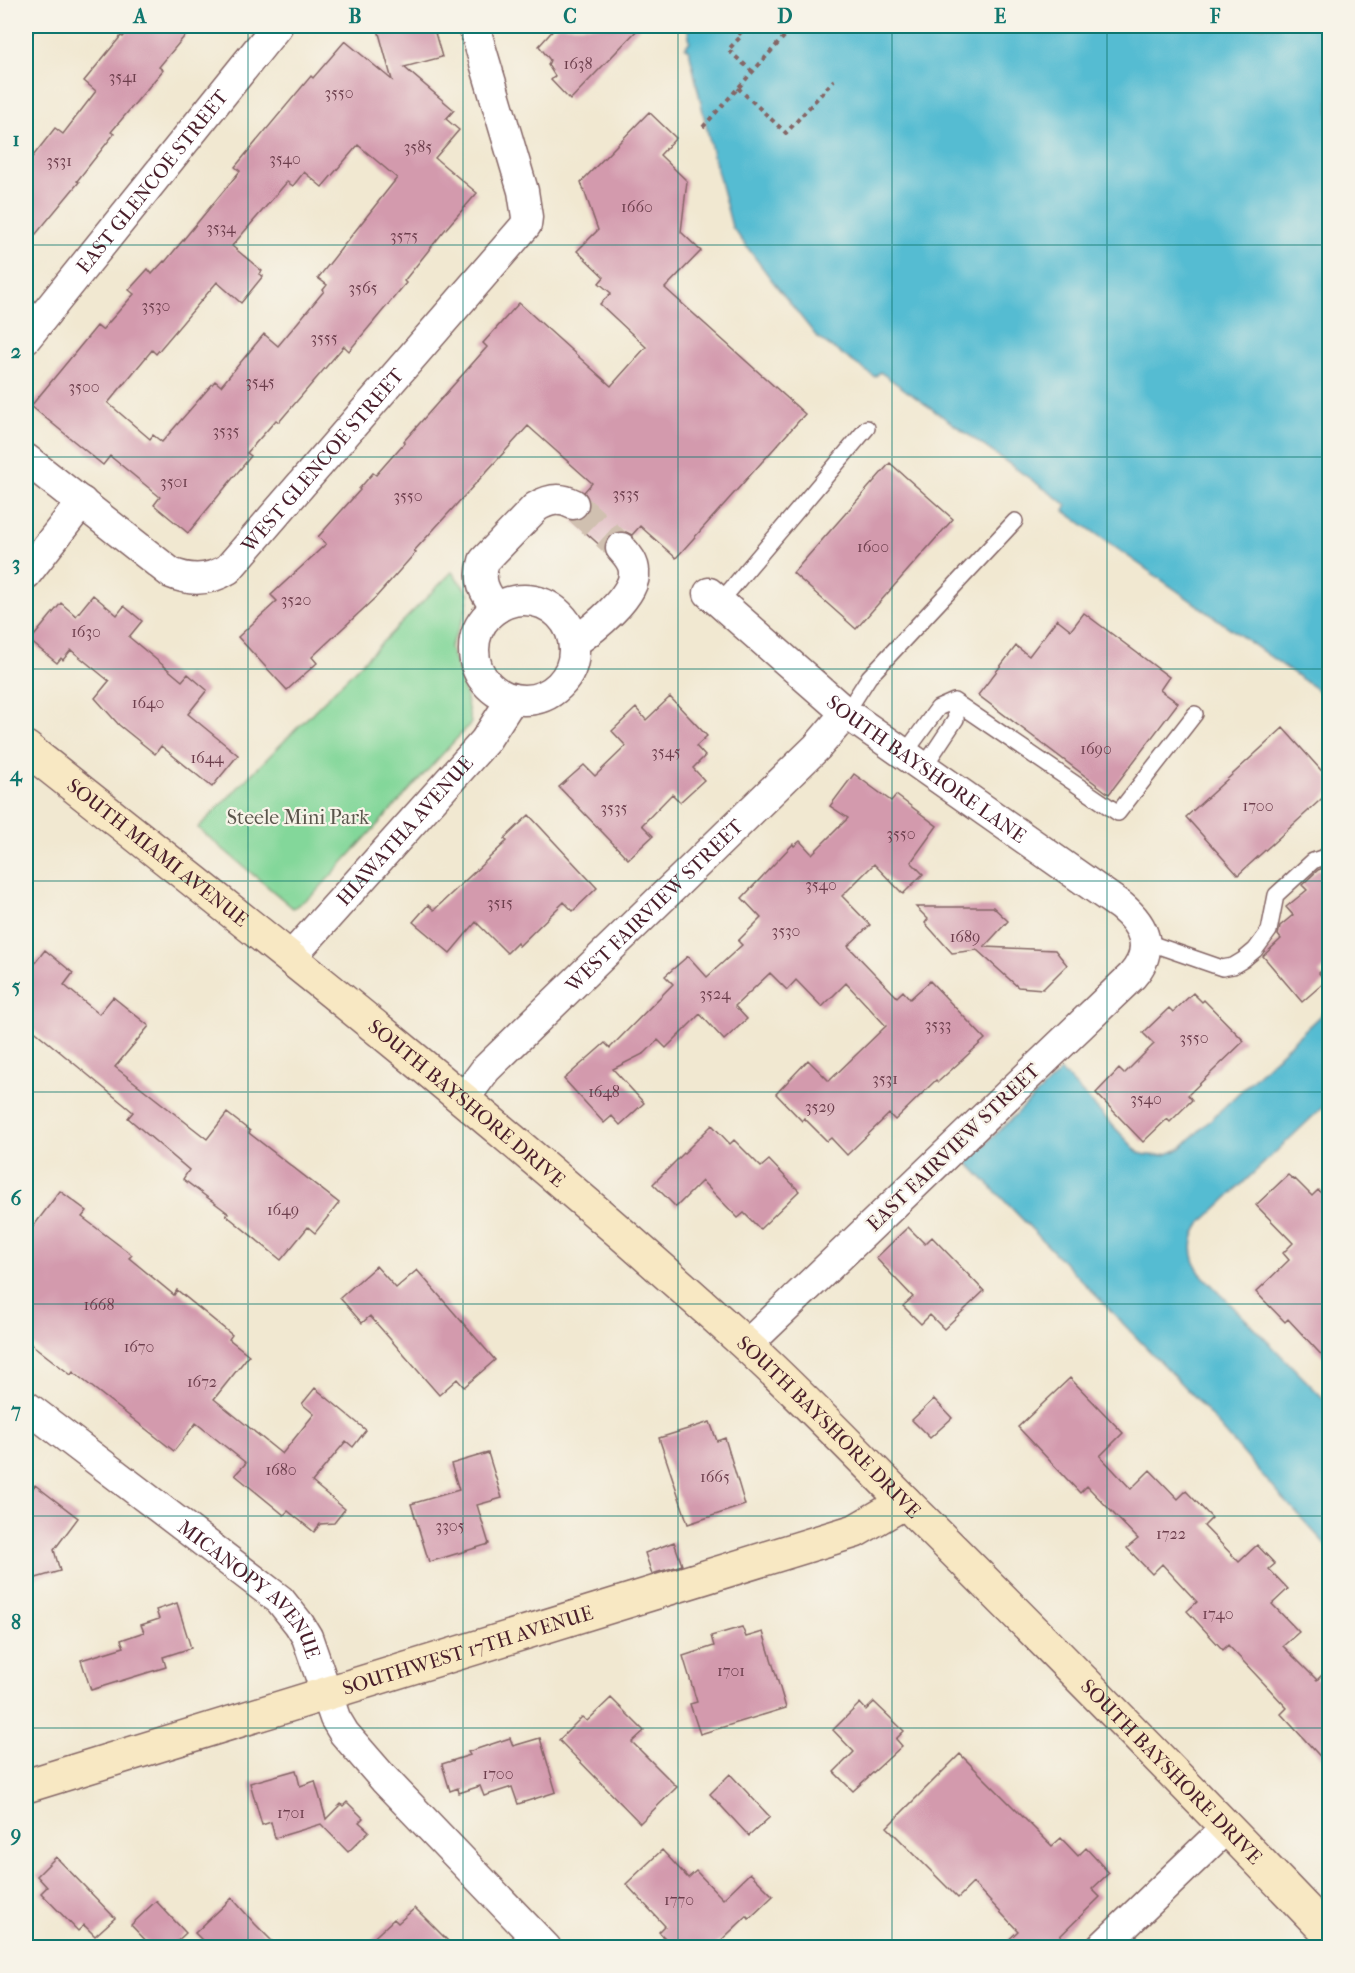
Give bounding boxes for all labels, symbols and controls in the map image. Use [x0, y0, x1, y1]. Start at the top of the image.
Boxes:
text: A [132, 5, 148, 28]
text: B [348, 5, 362, 28]
text: C [563, 5, 577, 28]
text: D [777, 5, 793, 28]
text: E [994, 5, 1006, 28]
text: F [1209, 5, 1221, 28]
house number: 1638 [564, 54, 592, 73]
house number: 3541 [109, 67, 137, 86]
house number: 3550 [324, 83, 354, 102]
street label: EAST GLENCOE STREET [72, 85, 233, 278]
text: 1 [12, 128, 20, 151]
house number: 3585 [404, 137, 432, 156]
house number: 3540 [269, 149, 301, 168]
house number: 3531 [46, 151, 72, 170]
house number: 1660 [621, 197, 653, 216]
house number: 3534 [206, 218, 236, 237]
house number: 3575 [390, 226, 418, 245]
house number: 3565 [348, 278, 378, 297]
house number: 3530 [142, 296, 170, 315]
house number: 3555 [310, 328, 338, 347]
text: 2 [11, 340, 21, 363]
street label: WEST GLENCOE STREET [236, 364, 409, 558]
house number: 3545 [245, 372, 275, 391]
house number: 3500 [68, 377, 100, 396]
house number: 3535 [213, 421, 240, 440]
house number: 3501 [160, 472, 188, 491]
house number: 3535 [613, 484, 640, 503]
house number: 3550 [393, 486, 423, 505]
house number: 1600 [857, 537, 889, 556]
text: 3 [12, 552, 20, 575]
house number: 3520 [281, 590, 311, 609]
house number: 1630 [71, 622, 101, 641]
street label: SOUTH BAYSHORE LANE [822, 690, 1030, 848]
house number: 1640 [132, 693, 164, 712]
house number: 1690 [1080, 739, 1112, 758]
house number: 3545 [651, 742, 681, 761]
house number: 1644 [190, 748, 224, 767]
street label: HIAWATHA AVENUE [332, 751, 478, 910]
text: 4 [9, 763, 23, 787]
street label: SOUTH MIAMI AVENUE [62, 774, 252, 931]
house number: 1700 [1242, 796, 1274, 815]
house number: 3535 [601, 798, 628, 817]
park label: Steele Mini Park [227, 806, 370, 829]
street label: WEST FAIRVIEW STREET [560, 814, 748, 998]
house number: 3550 [886, 824, 916, 843]
house number: 3540 [805, 875, 837, 894]
house number: 3515 [487, 893, 513, 912]
house number: 3530 [772, 921, 800, 940]
house number: 1689 [950, 927, 980, 946]
text: 5 [12, 975, 21, 998]
house number: 3524 [699, 984, 731, 1003]
street label: SOUTH BAYSHORE DRIVE [363, 1015, 570, 1192]
house number: 3533 [925, 1015, 951, 1034]
house number: 3550 [1179, 1028, 1209, 1047]
street label: EAST FAIRVIEW STREET [862, 1059, 1045, 1236]
house number: 3531 [872, 1069, 898, 1088]
house number: 1648 [588, 1082, 620, 1101]
house number: 3540 [1130, 1089, 1162, 1108]
house number: 3529 [805, 1097, 835, 1116]
text: 6 [11, 1187, 23, 1210]
house number: 1649 [267, 1200, 299, 1219]
house number: 1668 [83, 1295, 115, 1314]
street label: SOUTH BAYSHORE DRIVE [732, 1331, 925, 1523]
house number: 1670 [124, 1337, 154, 1356]
house number: 1672 [187, 1372, 217, 1391]
text: 7 [10, 1399, 21, 1422]
house number: 1680 [265, 1460, 297, 1479]
house number: 1665 [700, 1467, 730, 1486]
street label: MICANOPY AVENUE [173, 1515, 325, 1662]
house number: 3305 [436, 1516, 465, 1535]
house number: 1722 [1156, 1524, 1186, 1543]
street label: SOUTHWEST 17TH AVENUE [340, 1601, 596, 1700]
house number: 1740 [1202, 1604, 1234, 1623]
text: 8 [11, 1611, 21, 1634]
house number: 1701 [717, 1661, 745, 1680]
street label: SOUTH BAYSHORE DRIVE [1076, 1675, 1266, 1869]
house number: 1700 [482, 1764, 514, 1783]
house number: 1701 [277, 1803, 305, 1822]
text: 9 [10, 1823, 21, 1846]
house number: 1770 [664, 1890, 694, 1909]

